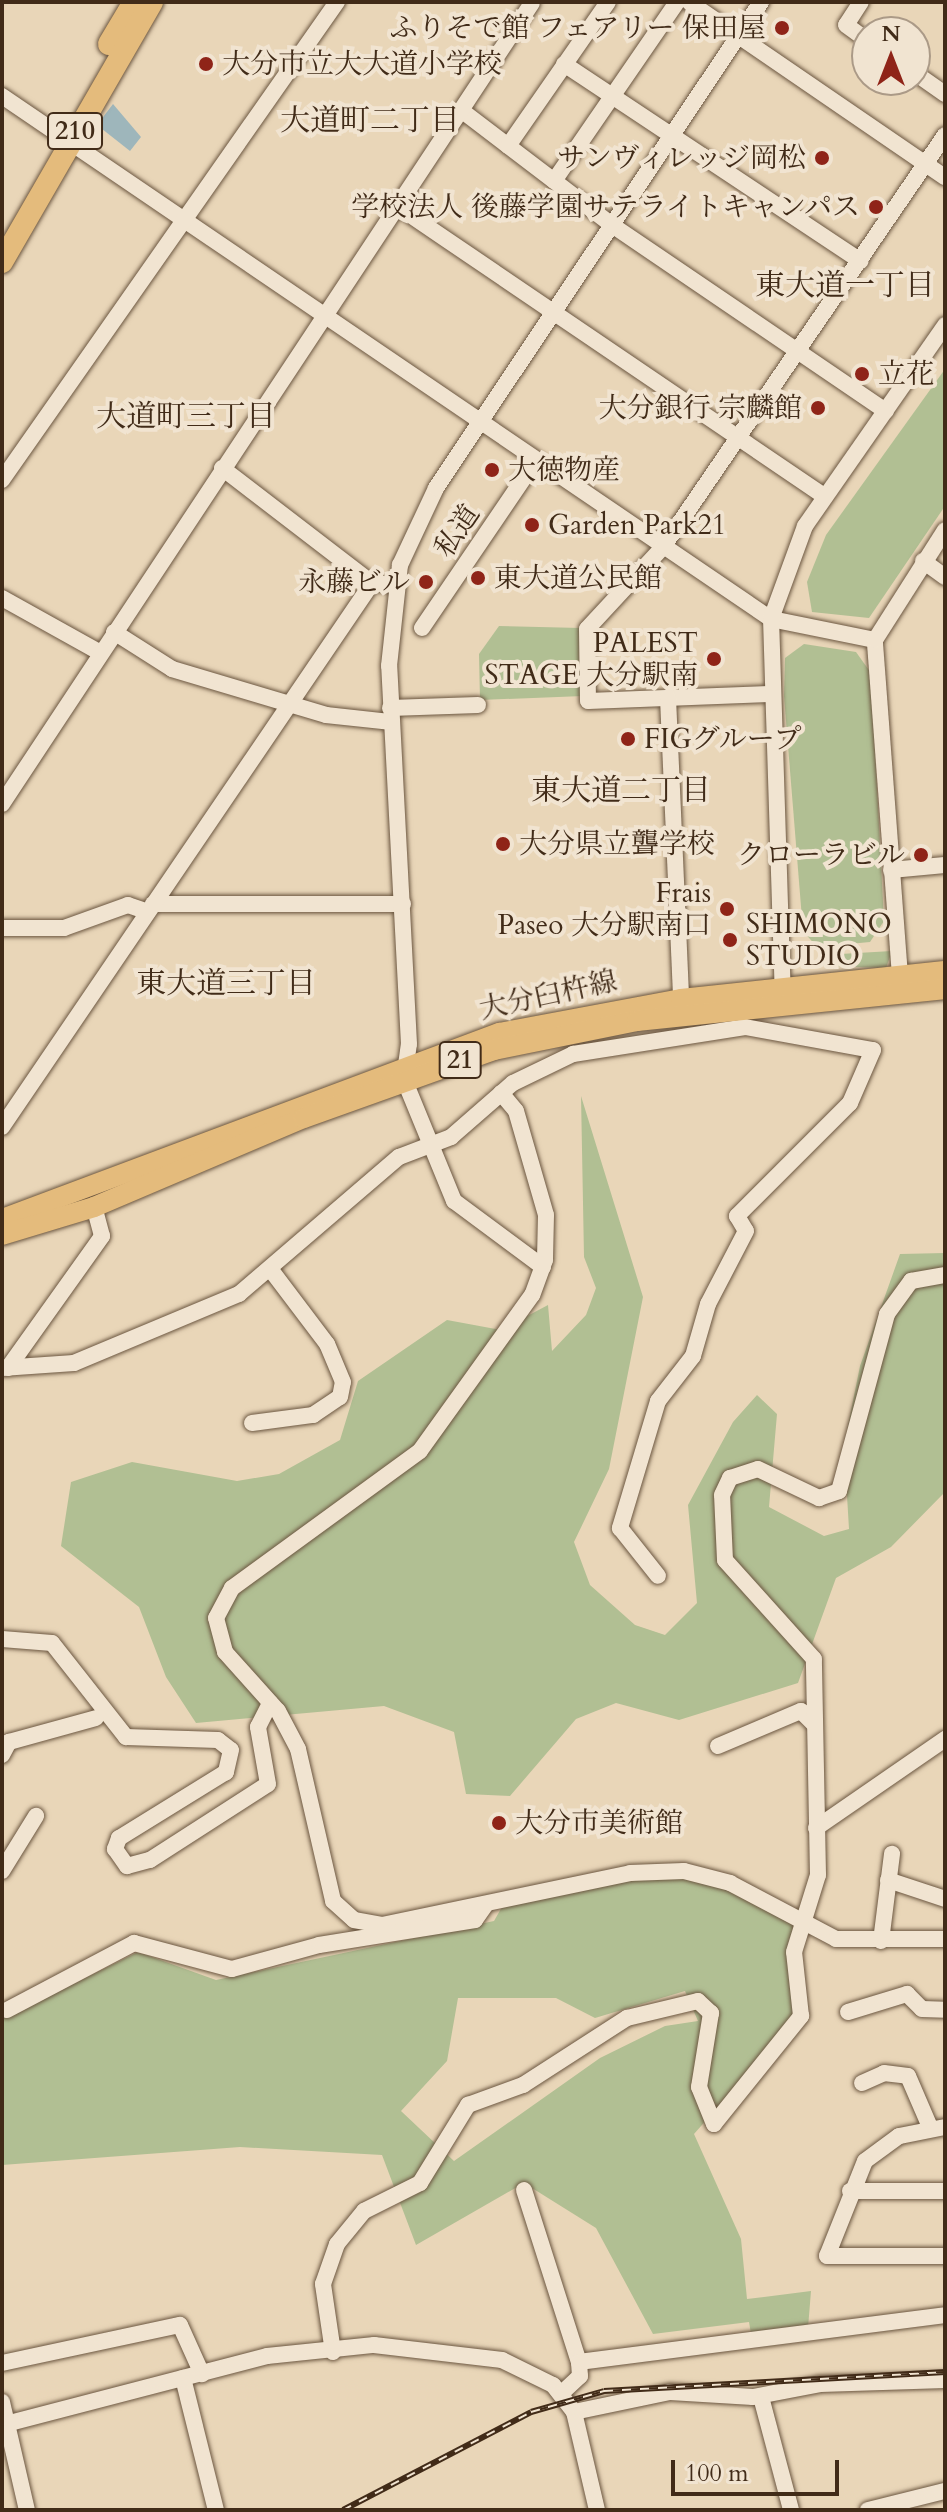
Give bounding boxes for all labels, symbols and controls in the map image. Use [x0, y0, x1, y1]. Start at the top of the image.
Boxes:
place label: ふりそで館 フェアリー 保田屋 [387, 11, 766, 45]
north arrow [851, 16, 931, 96]
marker: ふりそで館 フェアリー 保田屋 [773, 19, 791, 37]
text: N [881, 19, 901, 49]
place label: 大分市立大大道小学校 [222, 47, 502, 81]
marker: 大分市立大大道小学校 [197, 55, 215, 73]
district label: 大道町二丁目 [280, 103, 460, 139]
road number: 210 [47, 109, 103, 153]
place label: サンヴィレッジ岡松 [554, 141, 806, 175]
marker: サンヴィレッジ岡松 [813, 149, 831, 167]
place label: 学校法人 後藤学園サテライトキャンパス [348, 190, 860, 224]
marker: 学校法人 後藤学園サテライトキャンパス [867, 198, 885, 216]
district label: 東大道一丁目 [755, 268, 935, 304]
place label: 立花 [878, 357, 934, 391]
marker: 立花 [853, 365, 871, 383]
place label: 大分銀行 宗麟館 [598, 391, 802, 425]
district label: 大道町三丁目 [96, 399, 276, 435]
marker: 大分銀行 宗麟館 [809, 399, 827, 417]
place label: 大徳物産 [508, 453, 620, 487]
marker: 大徳物産 [483, 461, 501, 479]
street label: 私道 [427, 498, 487, 564]
place label: Garden Park21 [548, 508, 726, 542]
marker: Garden Park21 [523, 516, 541, 534]
place label: 東大道公民館 [494, 561, 662, 595]
place label: 永藤ビル [298, 565, 410, 599]
marker: 東大道公民館 [469, 569, 487, 587]
marker: 永藤ビル [417, 573, 435, 591]
place label: PALEST STAGE 大分駅南 [485, 626, 698, 692]
marker: PALEST STAGE 大分駅南 [705, 650, 723, 668]
place label: FIGグループ [644, 722, 804, 756]
marker: FIGグループ [619, 730, 637, 748]
district label: 東大道二丁目 [531, 773, 711, 809]
place label: 大分県立聾学校 [519, 827, 715, 861]
marker: 大分県立聾学校 [494, 835, 512, 853]
place label: クローラビル [737, 838, 905, 872]
marker: クローラビル [912, 846, 930, 864]
place label: Frais Paseo 大分駅南口 [498, 876, 711, 942]
marker: Frais Paseo 大分駅南口 [718, 900, 736, 918]
place label: SHIMONO STUDIO [746, 907, 892, 973]
marker: SHIMONO STUDIO [721, 931, 739, 949]
street label: 大分臼杵線 [476, 964, 620, 1026]
district label: 東大道三丁目 [136, 966, 316, 1002]
road number: 21 [438, 1038, 482, 1082]
place label: 大分市美術館 [515, 1806, 683, 1840]
marker: 大分市美術館 [490, 1814, 508, 1832]
scale bar [675, 2444, 843, 2494]
text: 100 m [685, 2457, 749, 2490]

